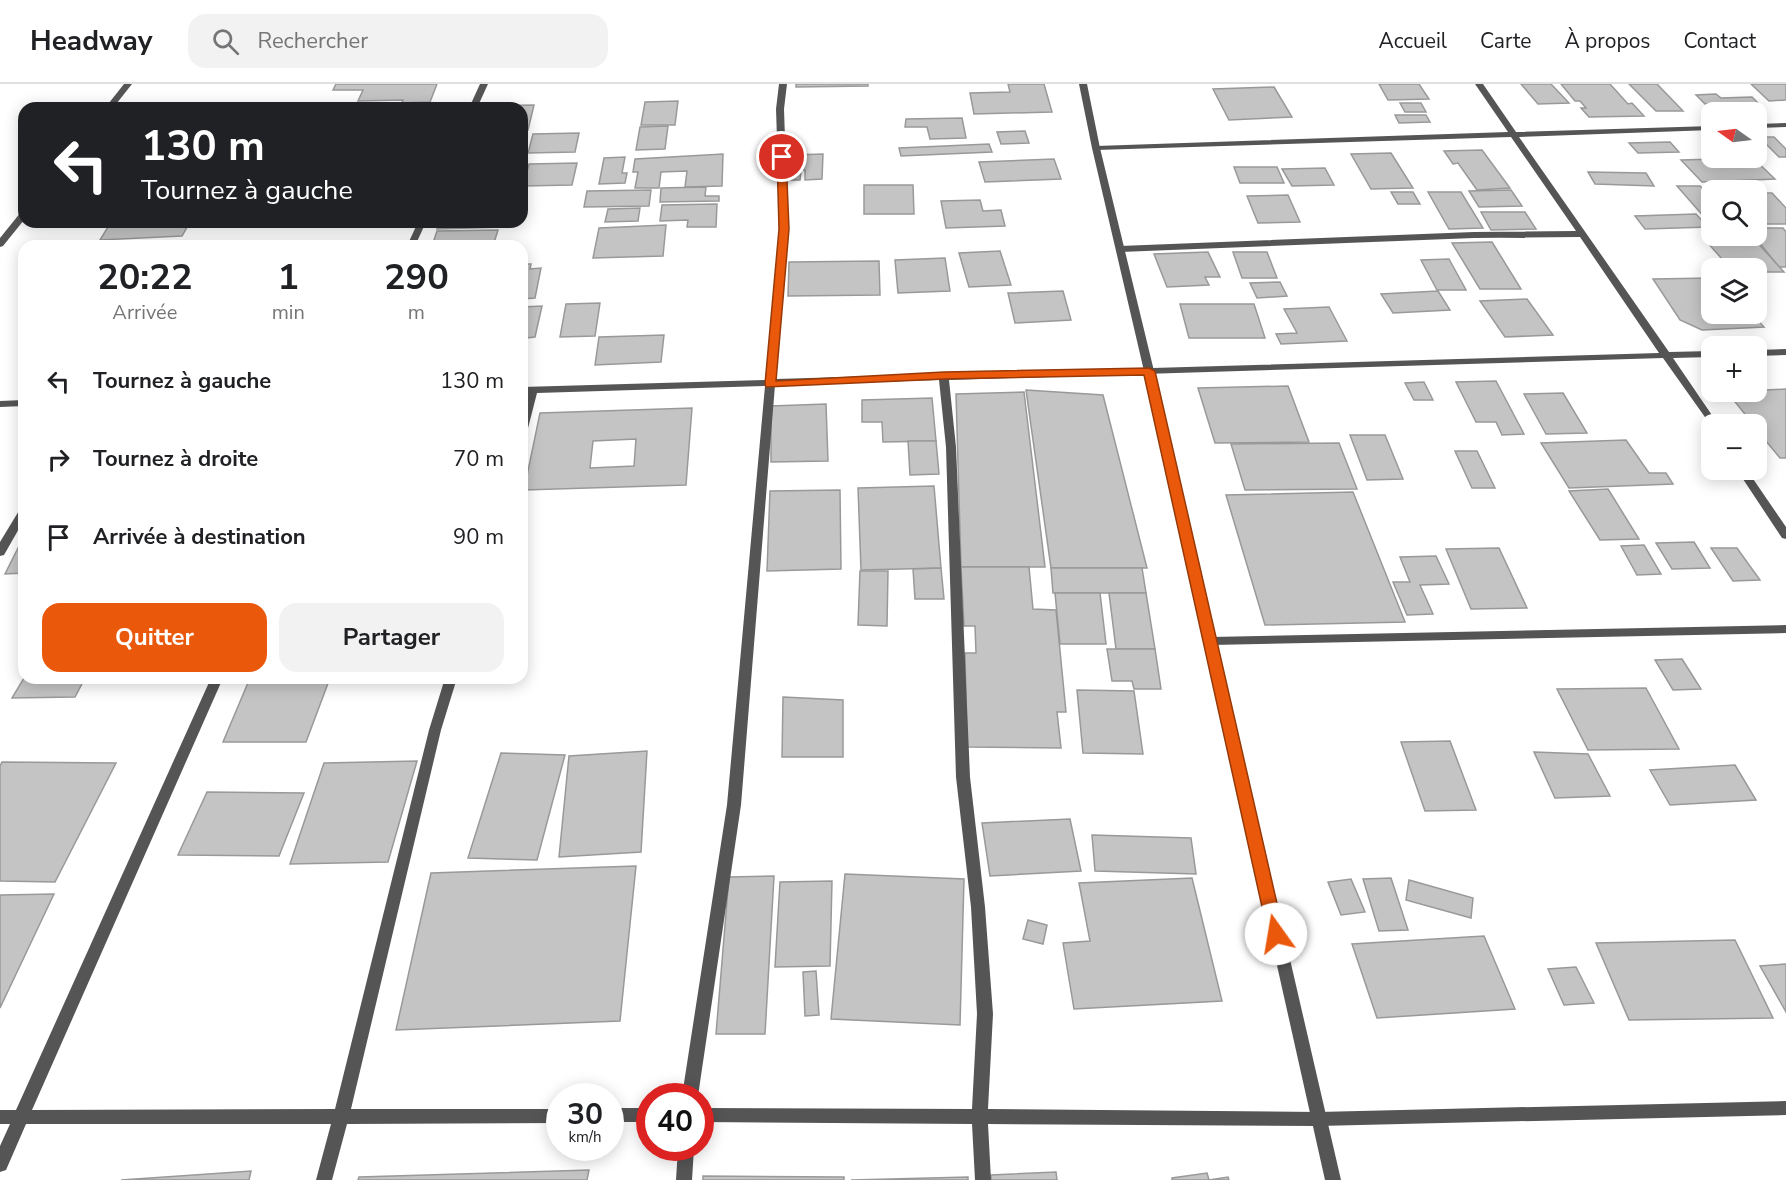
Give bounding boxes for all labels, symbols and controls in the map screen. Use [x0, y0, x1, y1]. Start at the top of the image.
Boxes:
search box [188, 14, 608, 68]
text: Headway [30, 22, 152, 60]
icon: search [209, 25, 242, 58]
text: Rechercher [257, 26, 368, 56]
text: Accueil [1378, 27, 1447, 55]
text: Carte [1480, 27, 1531, 55]
text: À propos [1564, 27, 1650, 55]
text: Contact [1683, 27, 1756, 55]
north arrow [1701, 102, 1767, 168]
map controls [1701, 102, 1767, 480]
text: 130 m [141, 118, 265, 175]
icon: left [42, 126, 120, 204]
pin [756, 131, 807, 182]
icon: arrive [765, 140, 798, 173]
text: Tournez à gauche [141, 172, 353, 209]
button: search [1701, 180, 1767, 246]
text: 20:22 [97, 253, 193, 302]
text: 1 [277, 253, 299, 302]
text: 290 [384, 253, 449, 302]
button: layers [1701, 258, 1767, 324]
text: Arrivée [112, 299, 177, 326]
text: min [272, 299, 305, 326]
text: m [408, 299, 425, 326]
button: + [1701, 336, 1767, 402]
icon: left [42, 365, 75, 398]
text: Tournez à gauche [93, 366, 271, 396]
text: 130 m [440, 366, 504, 396]
button: − [1701, 414, 1767, 480]
icon: right [42, 443, 75, 476]
text: Tournez à droite [93, 444, 258, 474]
text: 70 m [453, 444, 504, 474]
icon: arrive [42, 521, 75, 554]
text: Arrivée à destination [93, 522, 306, 552]
text: 90 m [453, 522, 504, 552]
button: Quitter [42, 603, 267, 672]
button: Partager [279, 603, 504, 672]
position arrow [1244, 902, 1308, 966]
speed limit sign: 40 [636, 1083, 714, 1161]
text: 30 [567, 1094, 603, 1135]
text: km/h [568, 1127, 602, 1147]

